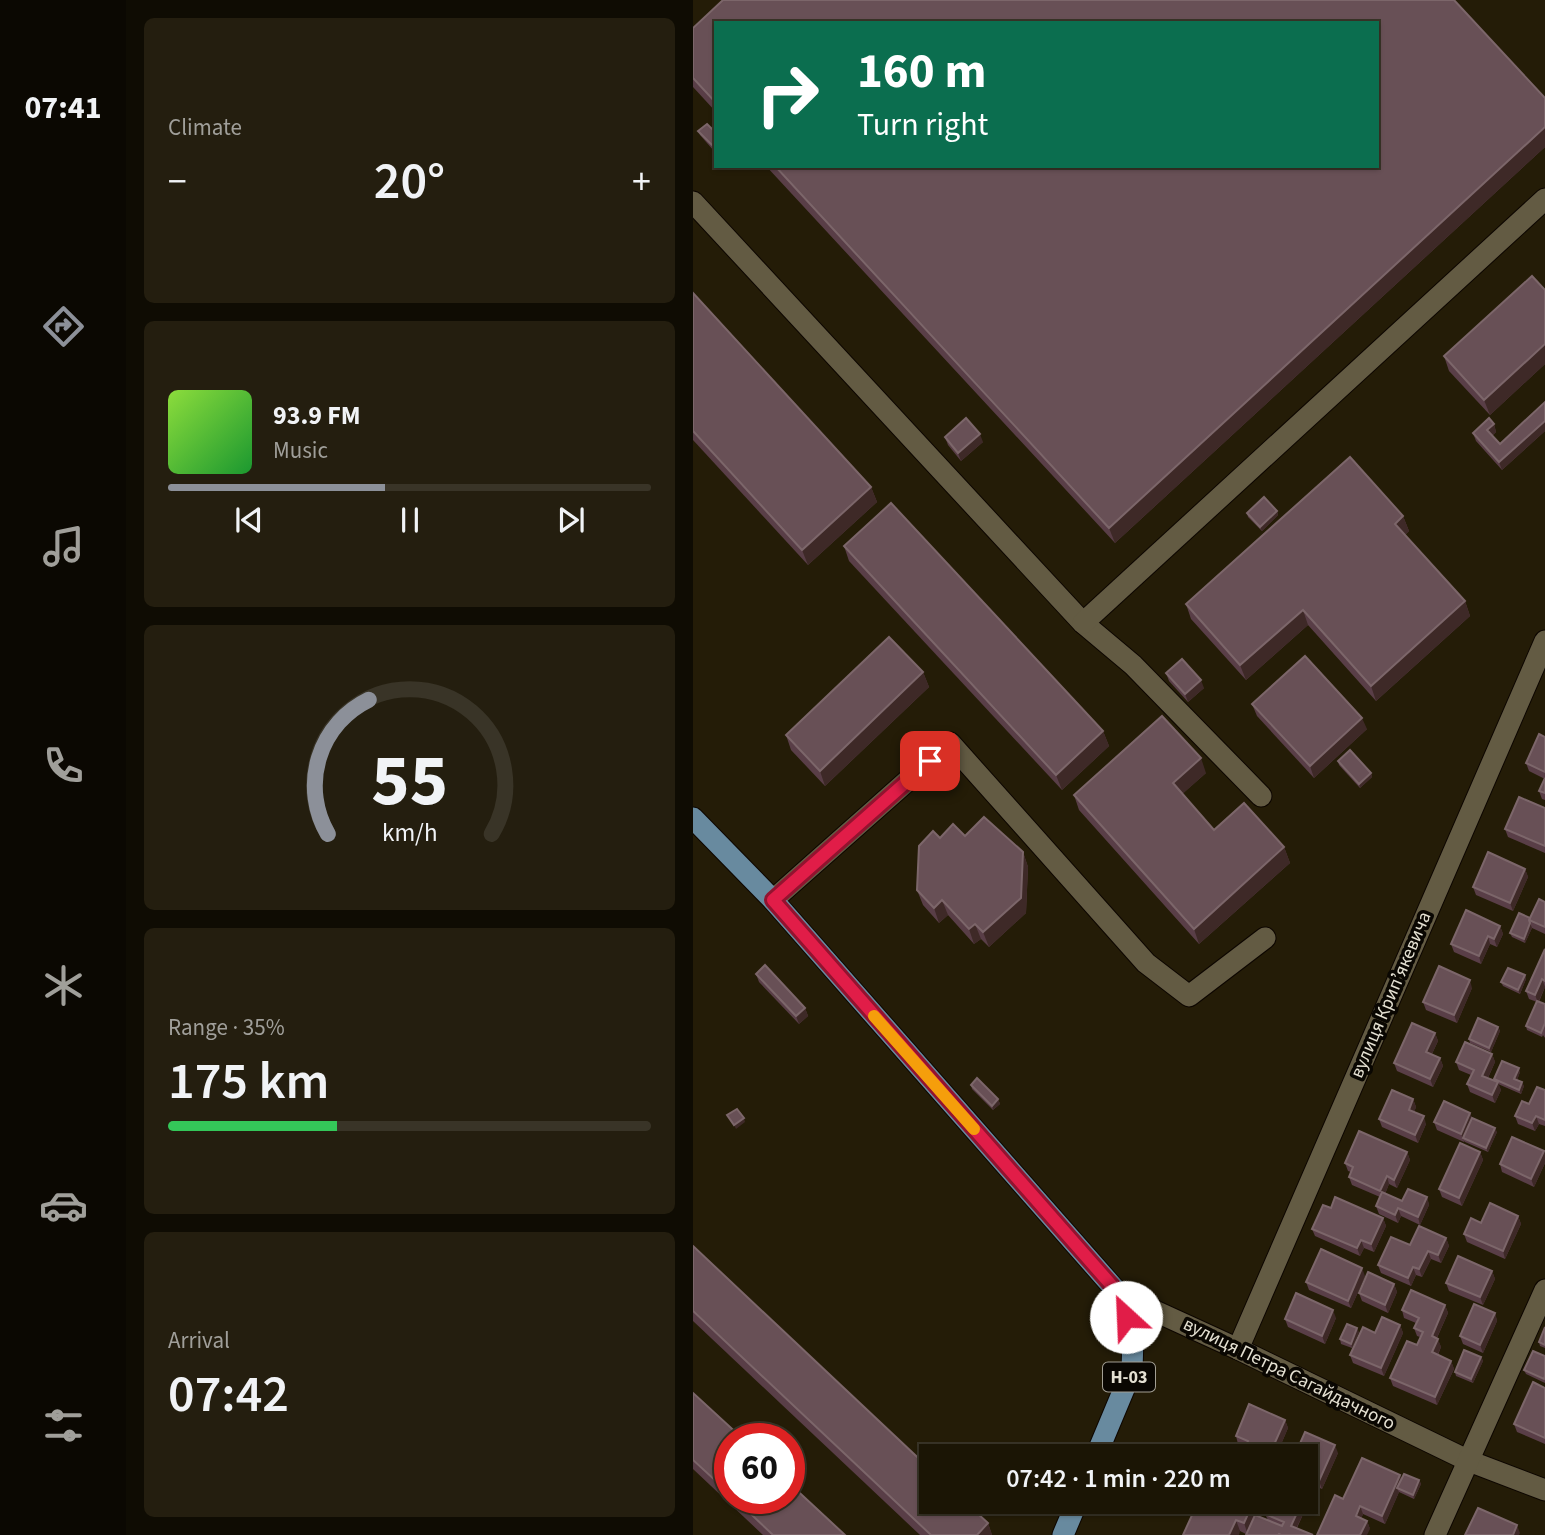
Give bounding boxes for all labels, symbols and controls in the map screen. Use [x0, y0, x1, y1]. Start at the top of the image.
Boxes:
text: 160 m [857, 37, 986, 107]
icon: right [742, 49, 833, 140]
text: 07:41 [24, 85, 102, 131]
text: Turn right [857, 102, 988, 148]
text: Climate [168, 111, 242, 144]
text: 20° [374, 145, 445, 219]
text: − [168, 155, 187, 209]
text: + [632, 155, 651, 209]
icon: directions [39, 302, 88, 351]
text: 93.9 FM [273, 397, 361, 434]
text: Music [273, 434, 328, 467]
icon: previous [230, 501, 268, 539]
icon: pause [391, 501, 429, 539]
icon: next [552, 501, 590, 539]
icon: music [39, 522, 88, 571]
text: 55 [371, 729, 448, 833]
pin [900, 731, 960, 791]
icon: phone [39, 741, 88, 790]
icon: arrive [911, 742, 949, 780]
text: km/h [382, 814, 437, 850]
street label: вулиця Крипʼякевича [1344, 908, 1438, 1082]
icon: climate [39, 961, 88, 1010]
text: Range · 35% [168, 1011, 285, 1044]
text: 175 km [168, 1045, 329, 1119]
icon: car [39, 1181, 88, 1230]
position arrow [1089, 1280, 1163, 1354]
street label: вулиця Петра Сагайдачного [1178, 1311, 1400, 1437]
text: Arrival [168, 1324, 230, 1357]
text: 07:42 [168, 1358, 289, 1432]
road number: Н-03 [1103, 1362, 1155, 1392]
icon: filters [39, 1401, 88, 1450]
speed limit sign: 60 [714, 1423, 805, 1514]
text: 07:42 · 1 min · 220 m [1006, 1460, 1231, 1497]

